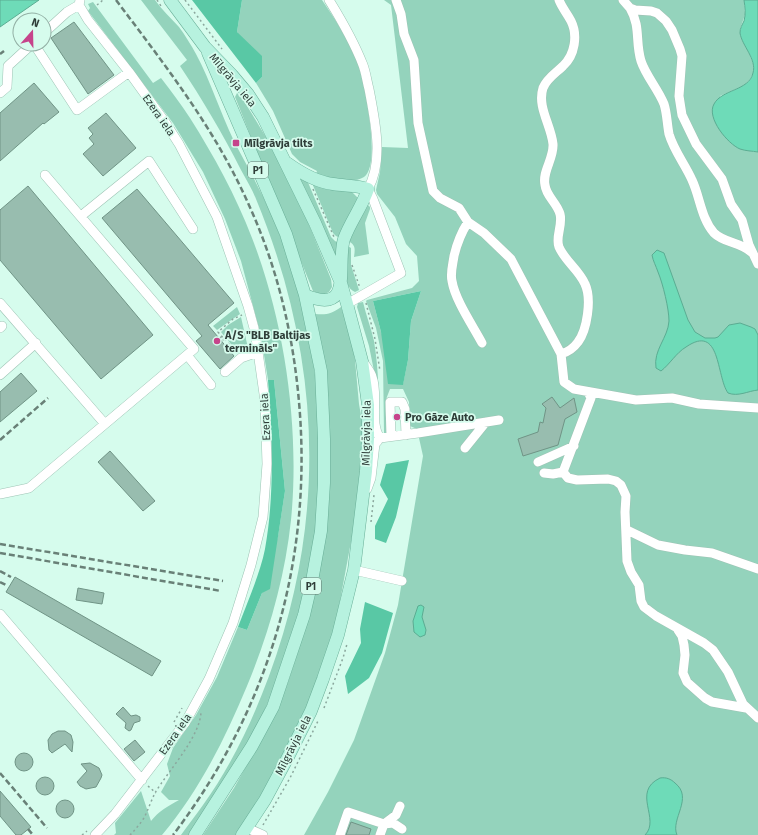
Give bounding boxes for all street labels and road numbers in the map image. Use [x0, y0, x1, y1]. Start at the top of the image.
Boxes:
street label: Mīlgrāvja iela [206, 51, 259, 110]
street label: Ezera iela [140, 92, 178, 139]
road number: P1 [248, 162, 268, 178]
street label: Ezera iela [258, 393, 273, 441]
street label: Mīlgrāvja iela [359, 400, 374, 466]
road number: P1 [301, 578, 321, 594]
street label: Ezera iela [156, 711, 194, 758]
street label: Mīlgrāvja iela [273, 713, 314, 778]

